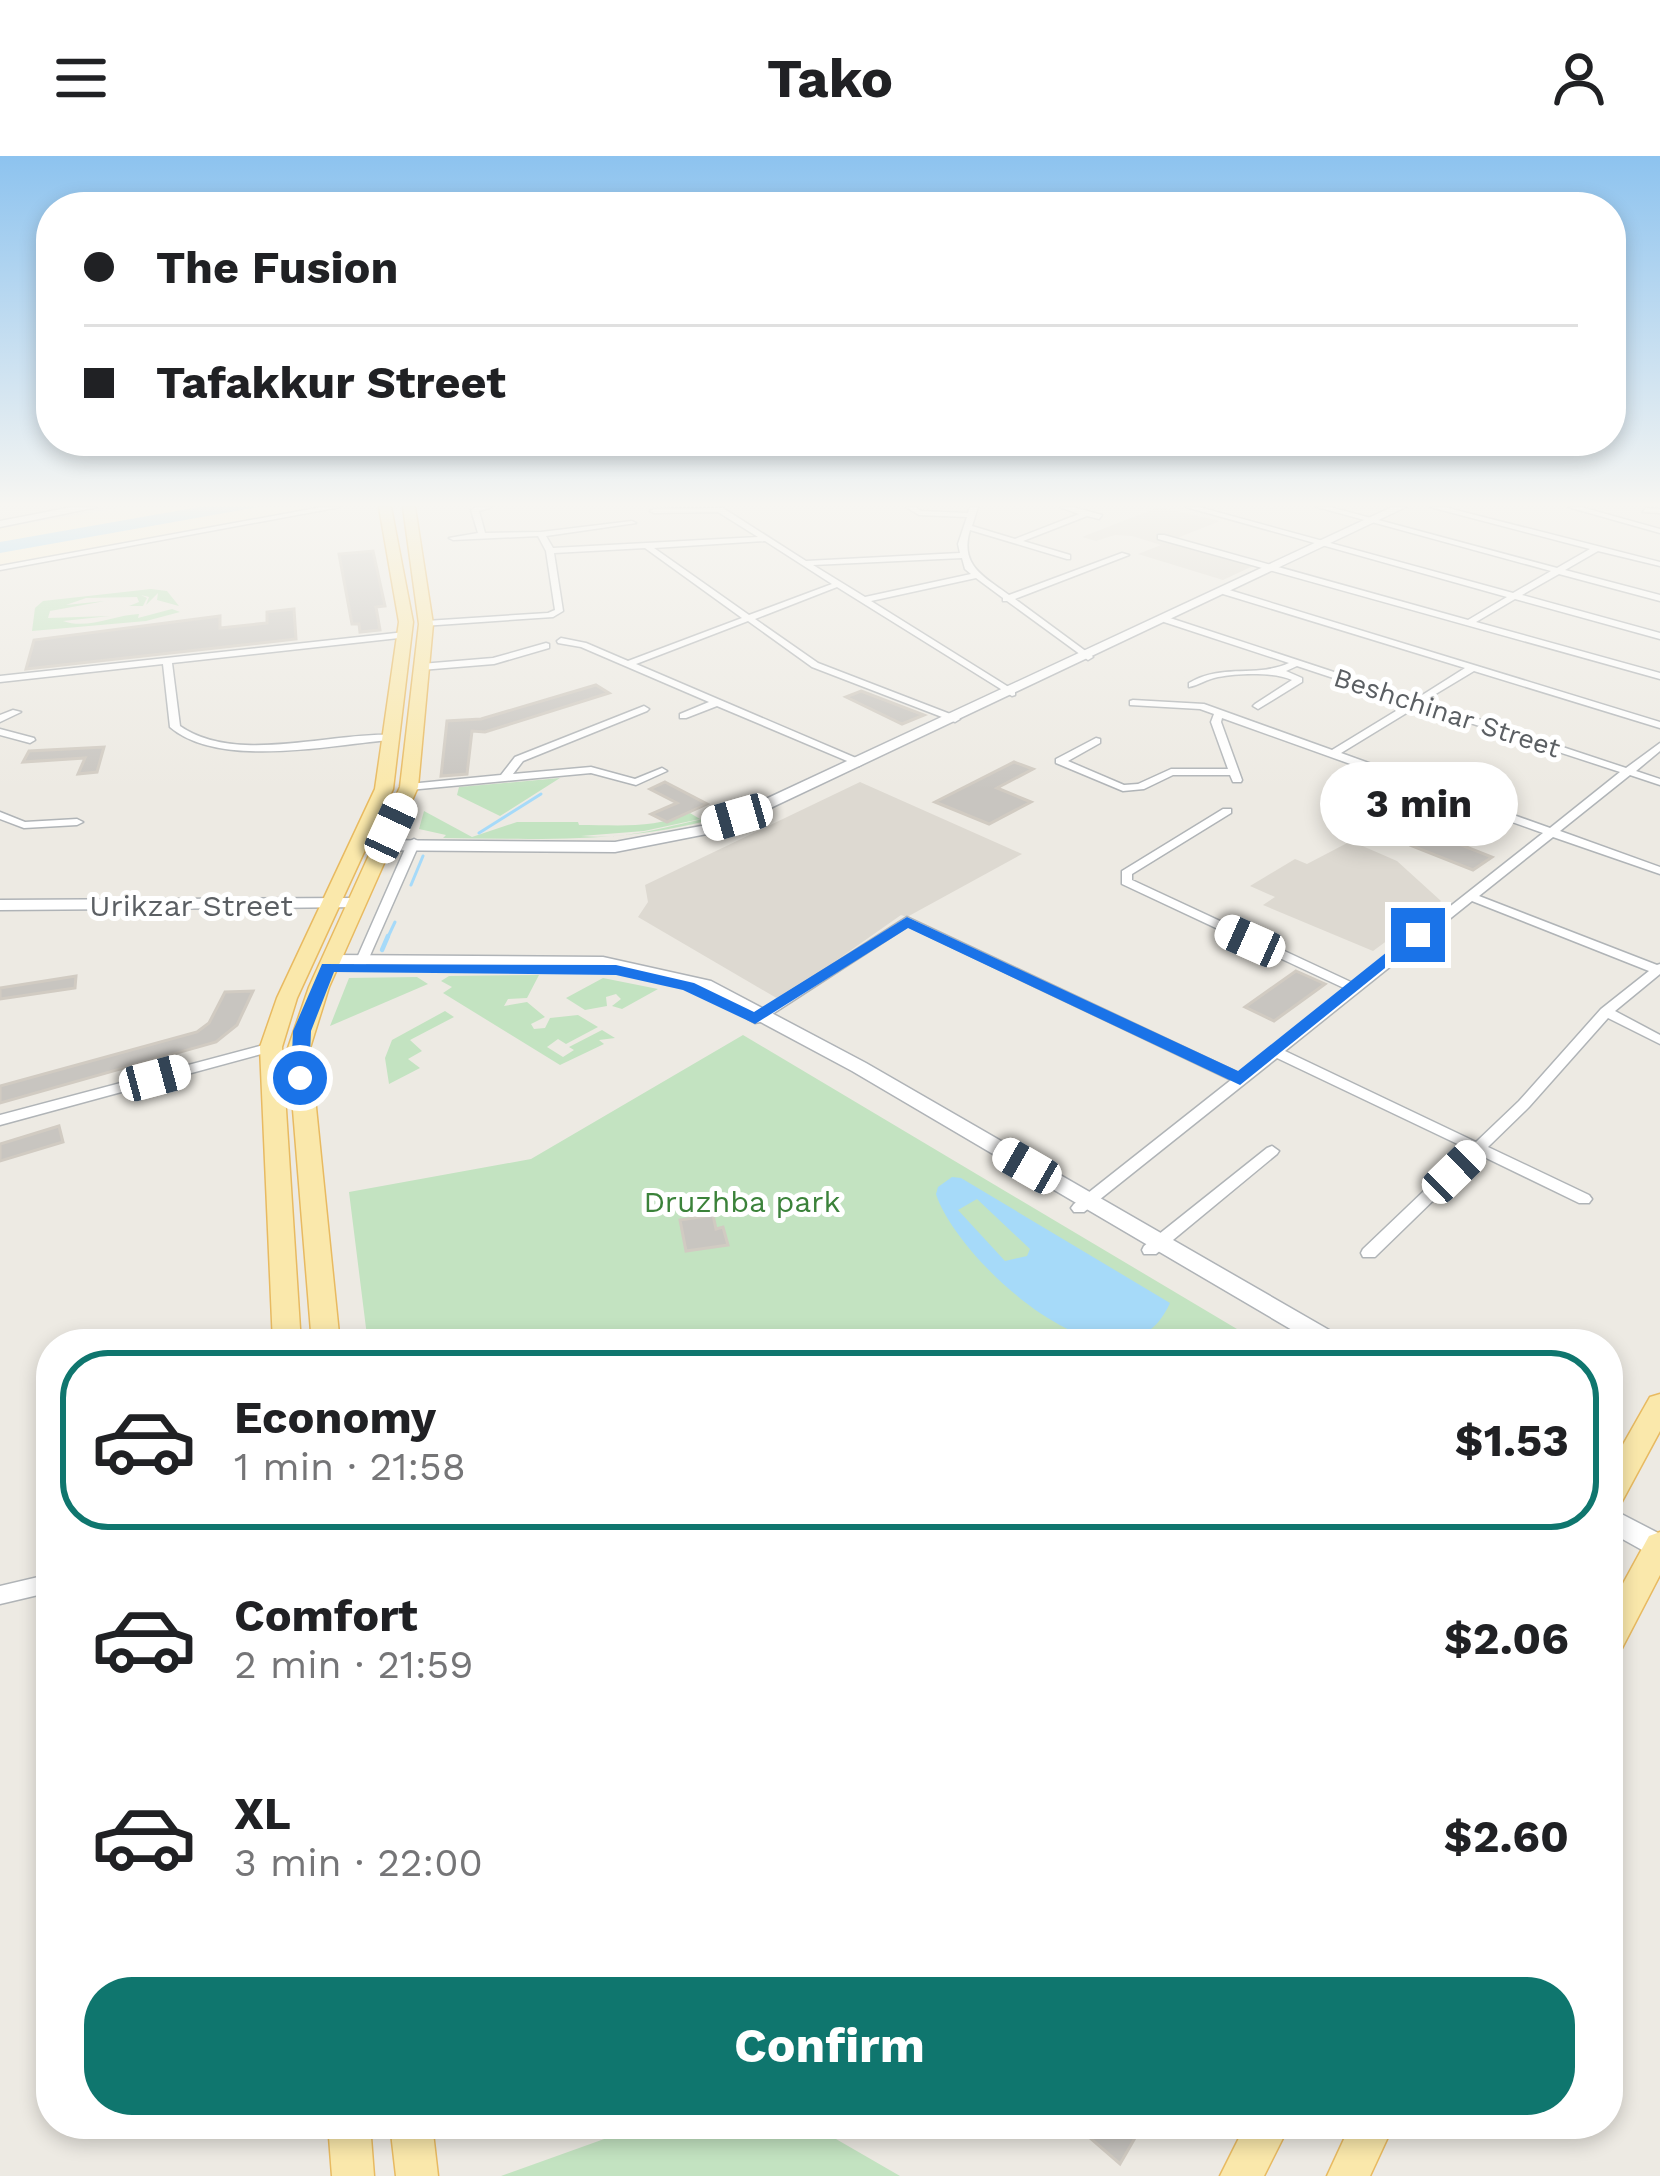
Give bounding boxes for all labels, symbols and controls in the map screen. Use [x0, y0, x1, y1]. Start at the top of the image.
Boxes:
icon: menu [48, 45, 114, 111]
icon: person [1546, 45, 1612, 111]
text: Tako [767, 47, 893, 110]
text: The Fusion [156, 241, 398, 294]
text: Tafakkur Street [156, 356, 506, 409]
street label: Beshchinar Street [1330, 661, 1564, 765]
callout: 3 min [1319, 761, 1517, 845]
text: 3 min [1366, 781, 1472, 826]
car [359, 788, 423, 868]
car [697, 790, 777, 844]
street label: Urikzar Street [89, 888, 293, 923]
route end [1391, 908, 1445, 962]
car [1210, 910, 1290, 972]
car [116, 1051, 194, 1105]
route start [273, 1051, 327, 1105]
car [987, 1132, 1067, 1200]
car [1416, 1134, 1492, 1210]
park label: Druzhba park [643, 1184, 841, 1219]
icon: car [90, 1386, 198, 1494]
text: Economy [234, 1391, 436, 1444]
text: $1.53 [1455, 1414, 1569, 1467]
text: 1 min · 21:58 [234, 1444, 466, 1489]
icon: car [90, 1584, 198, 1692]
text: Comfort [234, 1589, 418, 1642]
text: $2.06 [1444, 1612, 1569, 1665]
text: 2 min · 21:59 [234, 1642, 473, 1687]
icon: car [90, 1782, 198, 1890]
text: XL [234, 1787, 291, 1840]
text: $2.60 [1444, 1810, 1569, 1863]
text: 3 min · 22:00 [234, 1840, 483, 1885]
button: Confirm [84, 1977, 1575, 2115]

